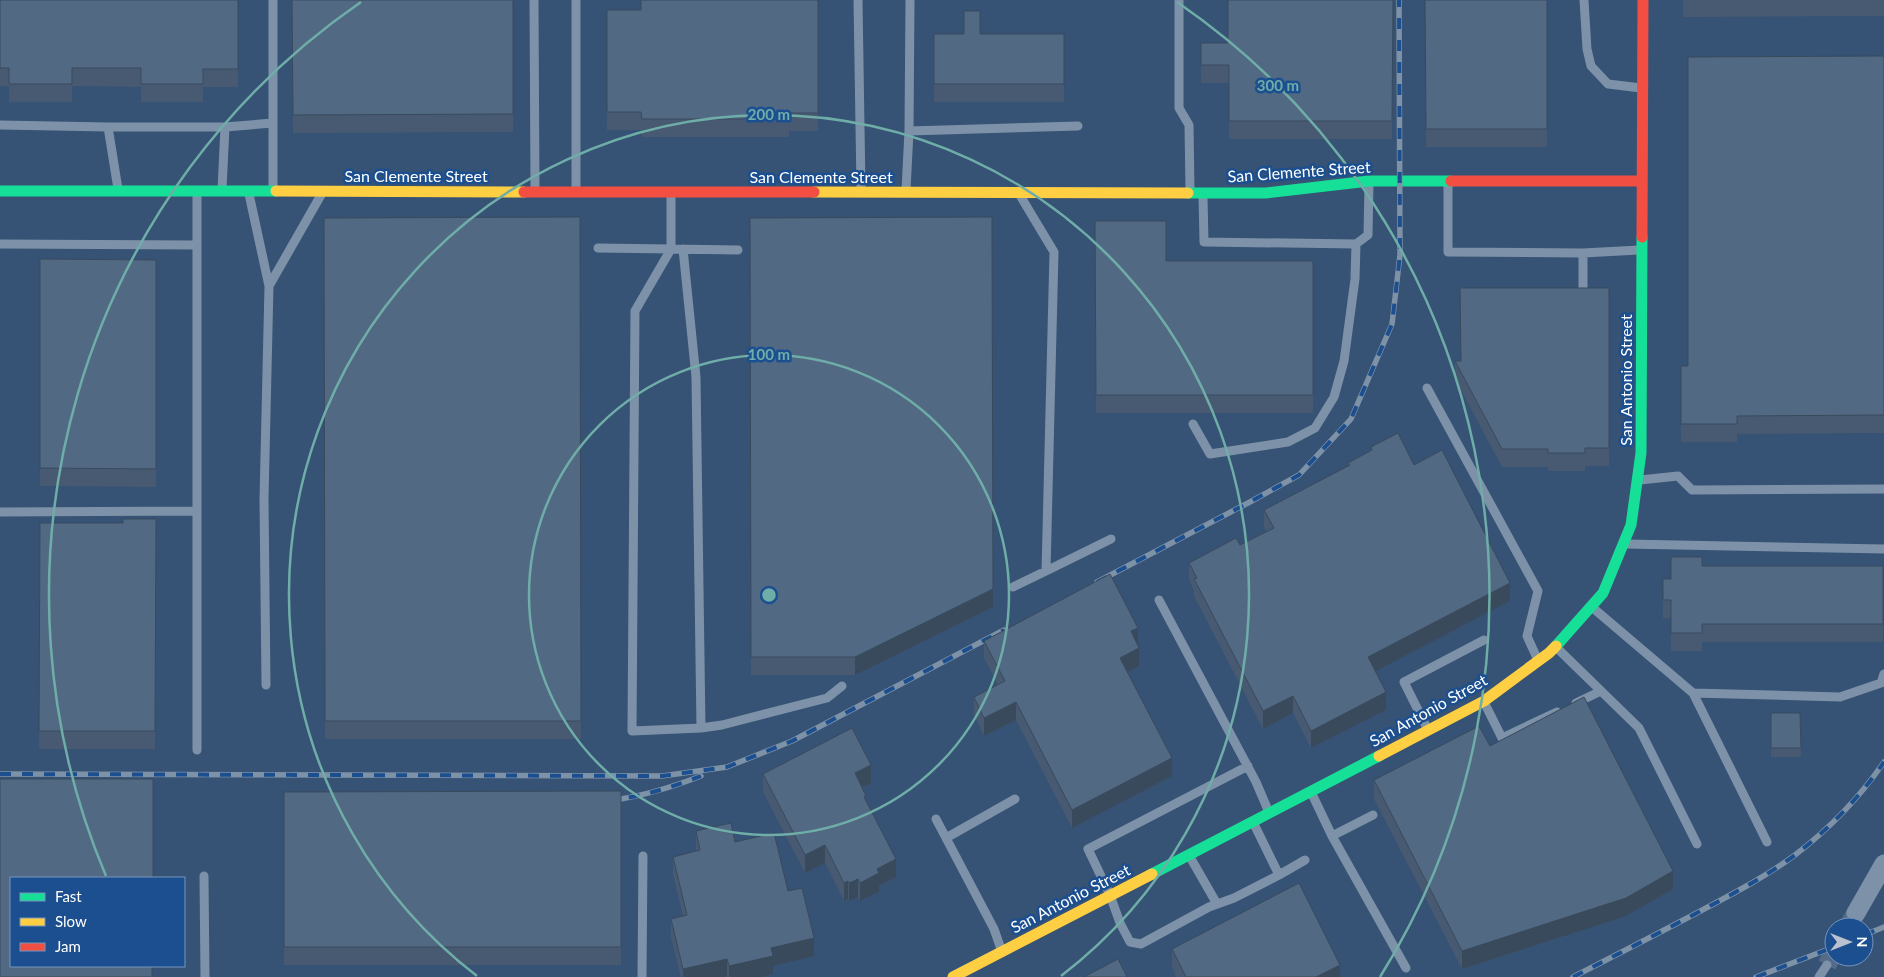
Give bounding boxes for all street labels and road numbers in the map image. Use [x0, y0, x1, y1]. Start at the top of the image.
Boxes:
street label: San Clemente Street [1227, 157, 1371, 185]
street label: San Clemente Street [344, 166, 488, 185]
street label: San Clemente Street [749, 167, 893, 186]
street label: San Antonio Street [1616, 314, 1635, 446]
street label: San Antonio Street [1366, 670, 1490, 750]
street label: San Antonio Street [1007, 860, 1133, 936]

